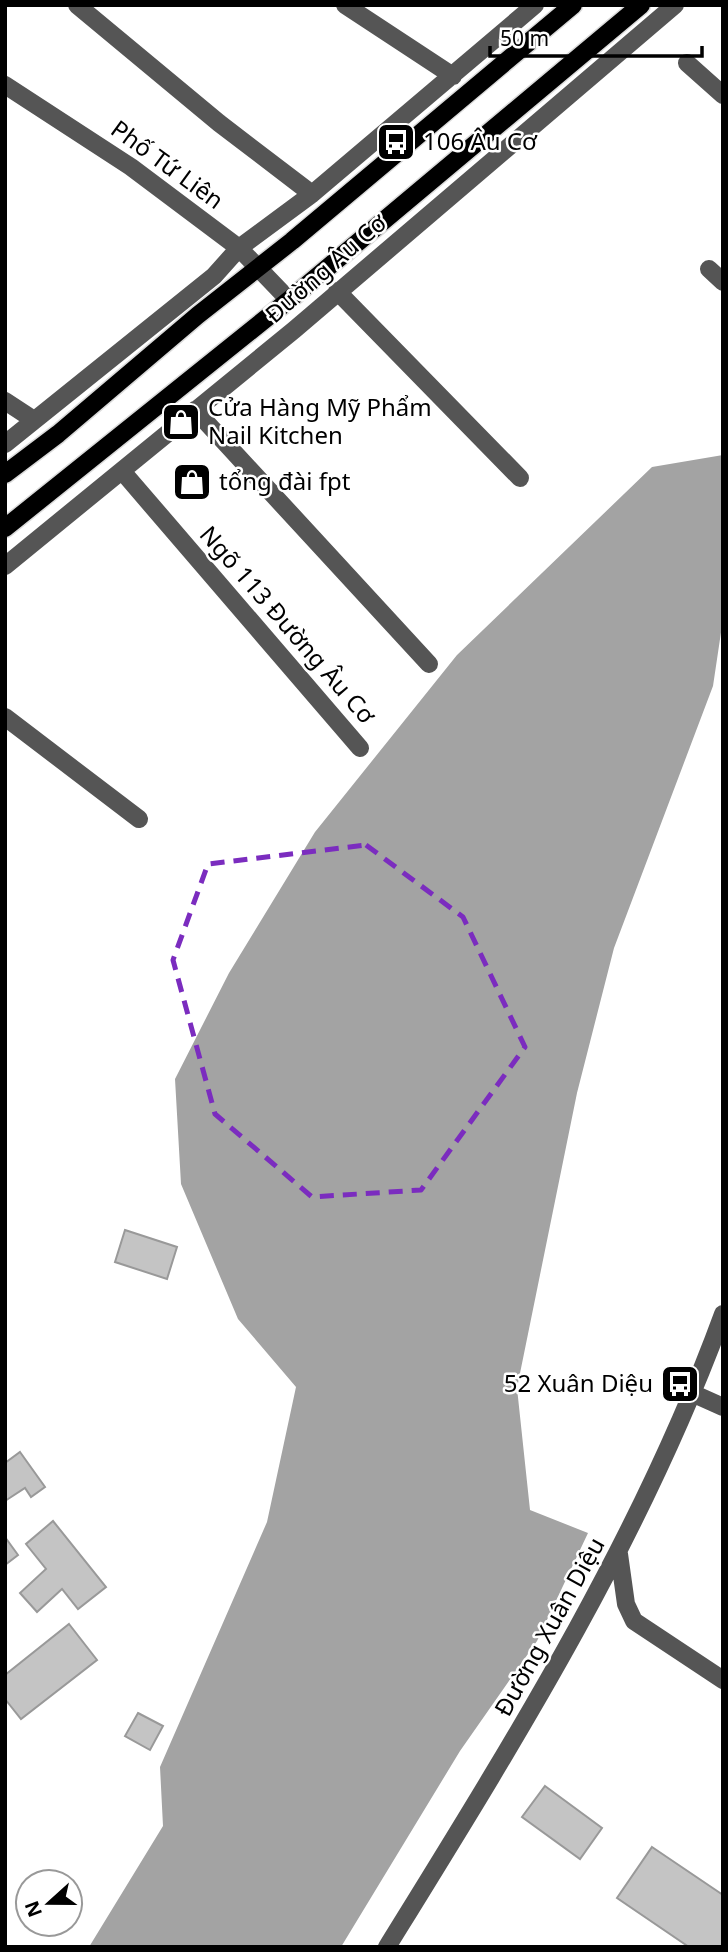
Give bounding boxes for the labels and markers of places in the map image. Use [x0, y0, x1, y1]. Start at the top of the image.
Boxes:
bus stop icon: 106 Âu Cơ [375, 121, 417, 163]
place label: 106 Âu Cơ [423, 124, 538, 157]
place label: Cửa Hàng Mỹ Phẩm Nail Kitchen [208, 390, 432, 451]
shop icon: Cửa Hàng Mỹ Phẩm Nail Kitchen [160, 401, 202, 443]
shop icon: tổng đài fpt [171, 461, 213, 503]
place label: tổng đài fpt [219, 464, 351, 497]
bus stop icon: 52 Xuân Diệu [659, 1363, 701, 1405]
place label: 52 Xuân Diệu [504, 1366, 653, 1399]

